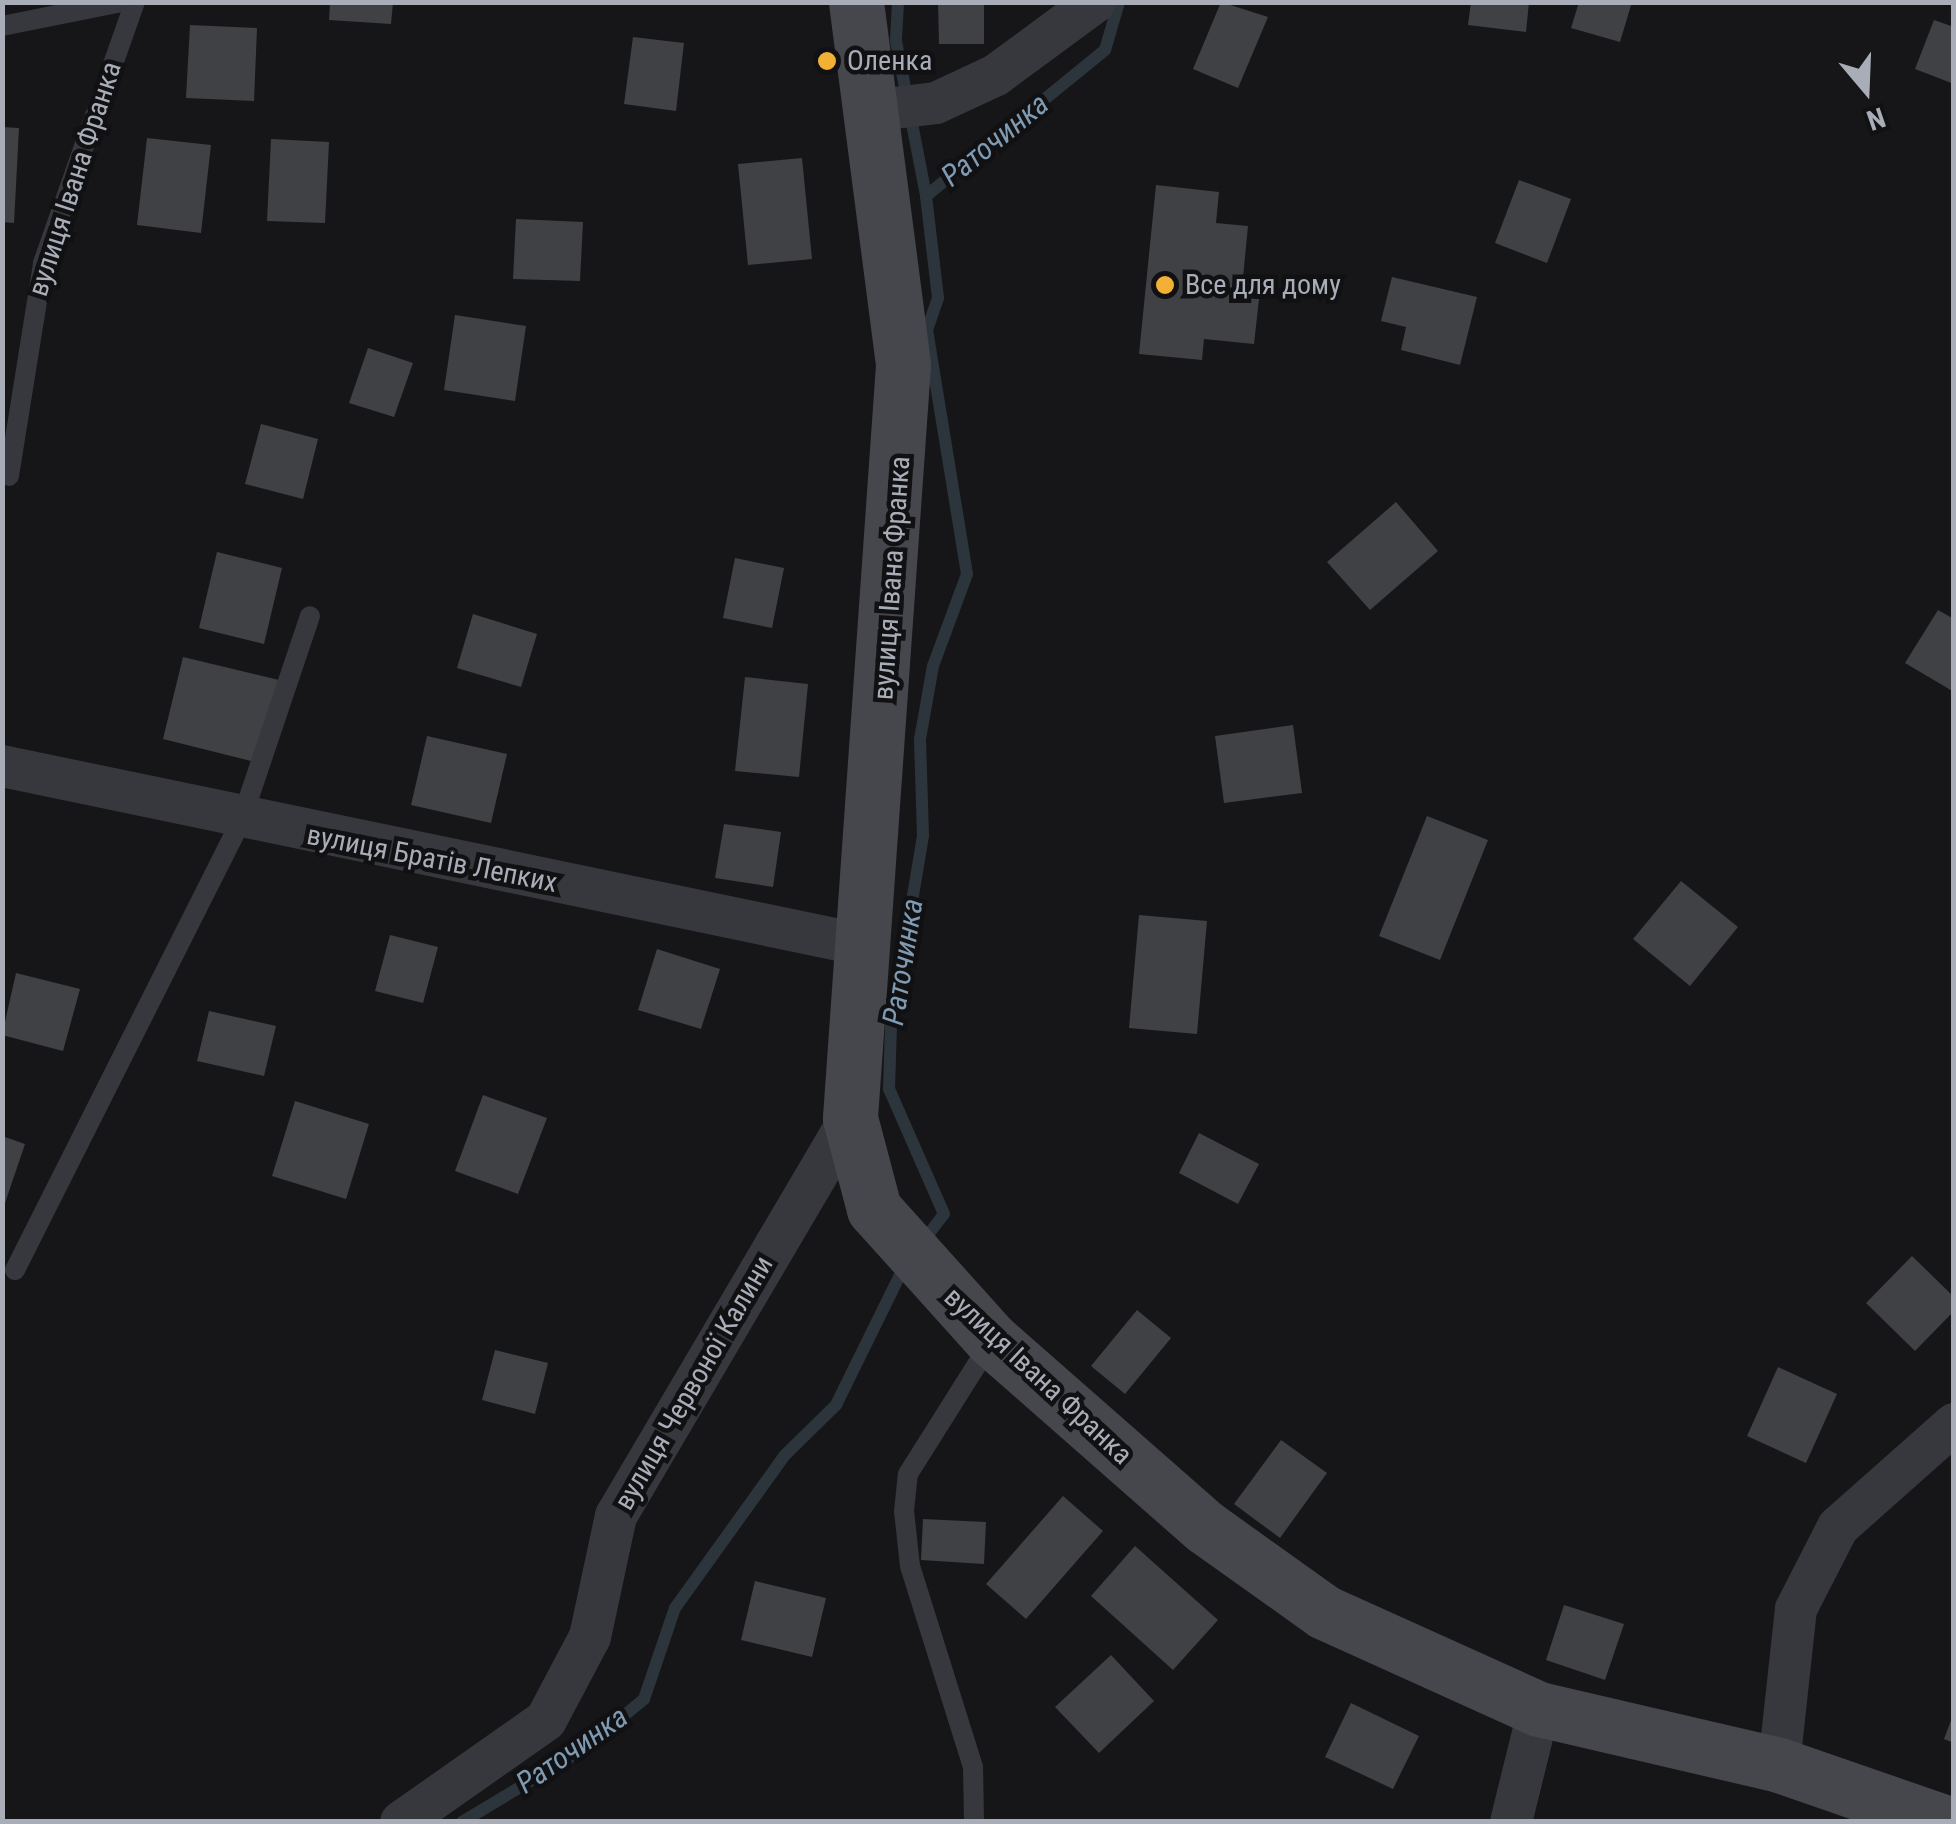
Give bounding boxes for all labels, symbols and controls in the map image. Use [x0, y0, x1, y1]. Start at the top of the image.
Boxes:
north arrow [1816, 40, 1916, 140]
place label: Оленка [847, 44, 932, 78]
marker: Оленка [816, 50, 838, 72]
street label: вулиця Івана Франка [21, 58, 129, 300]
water label: Раточинка [934, 86, 1056, 194]
text: N [1862, 100, 1889, 137]
place label: Все для дому [1185, 268, 1341, 302]
marker: Все для дому [1154, 274, 1176, 296]
street label: вулиця Івана Франка [867, 455, 917, 701]
street label: вулиця Братів Лепких [304, 818, 560, 900]
water label: Раточинка [875, 896, 931, 1028]
street label: вулиця Червоної Калини [608, 1250, 780, 1516]
street label: вулиця Івана Франка [937, 1280, 1139, 1472]
water label: Раточинка [509, 1699, 635, 1801]

